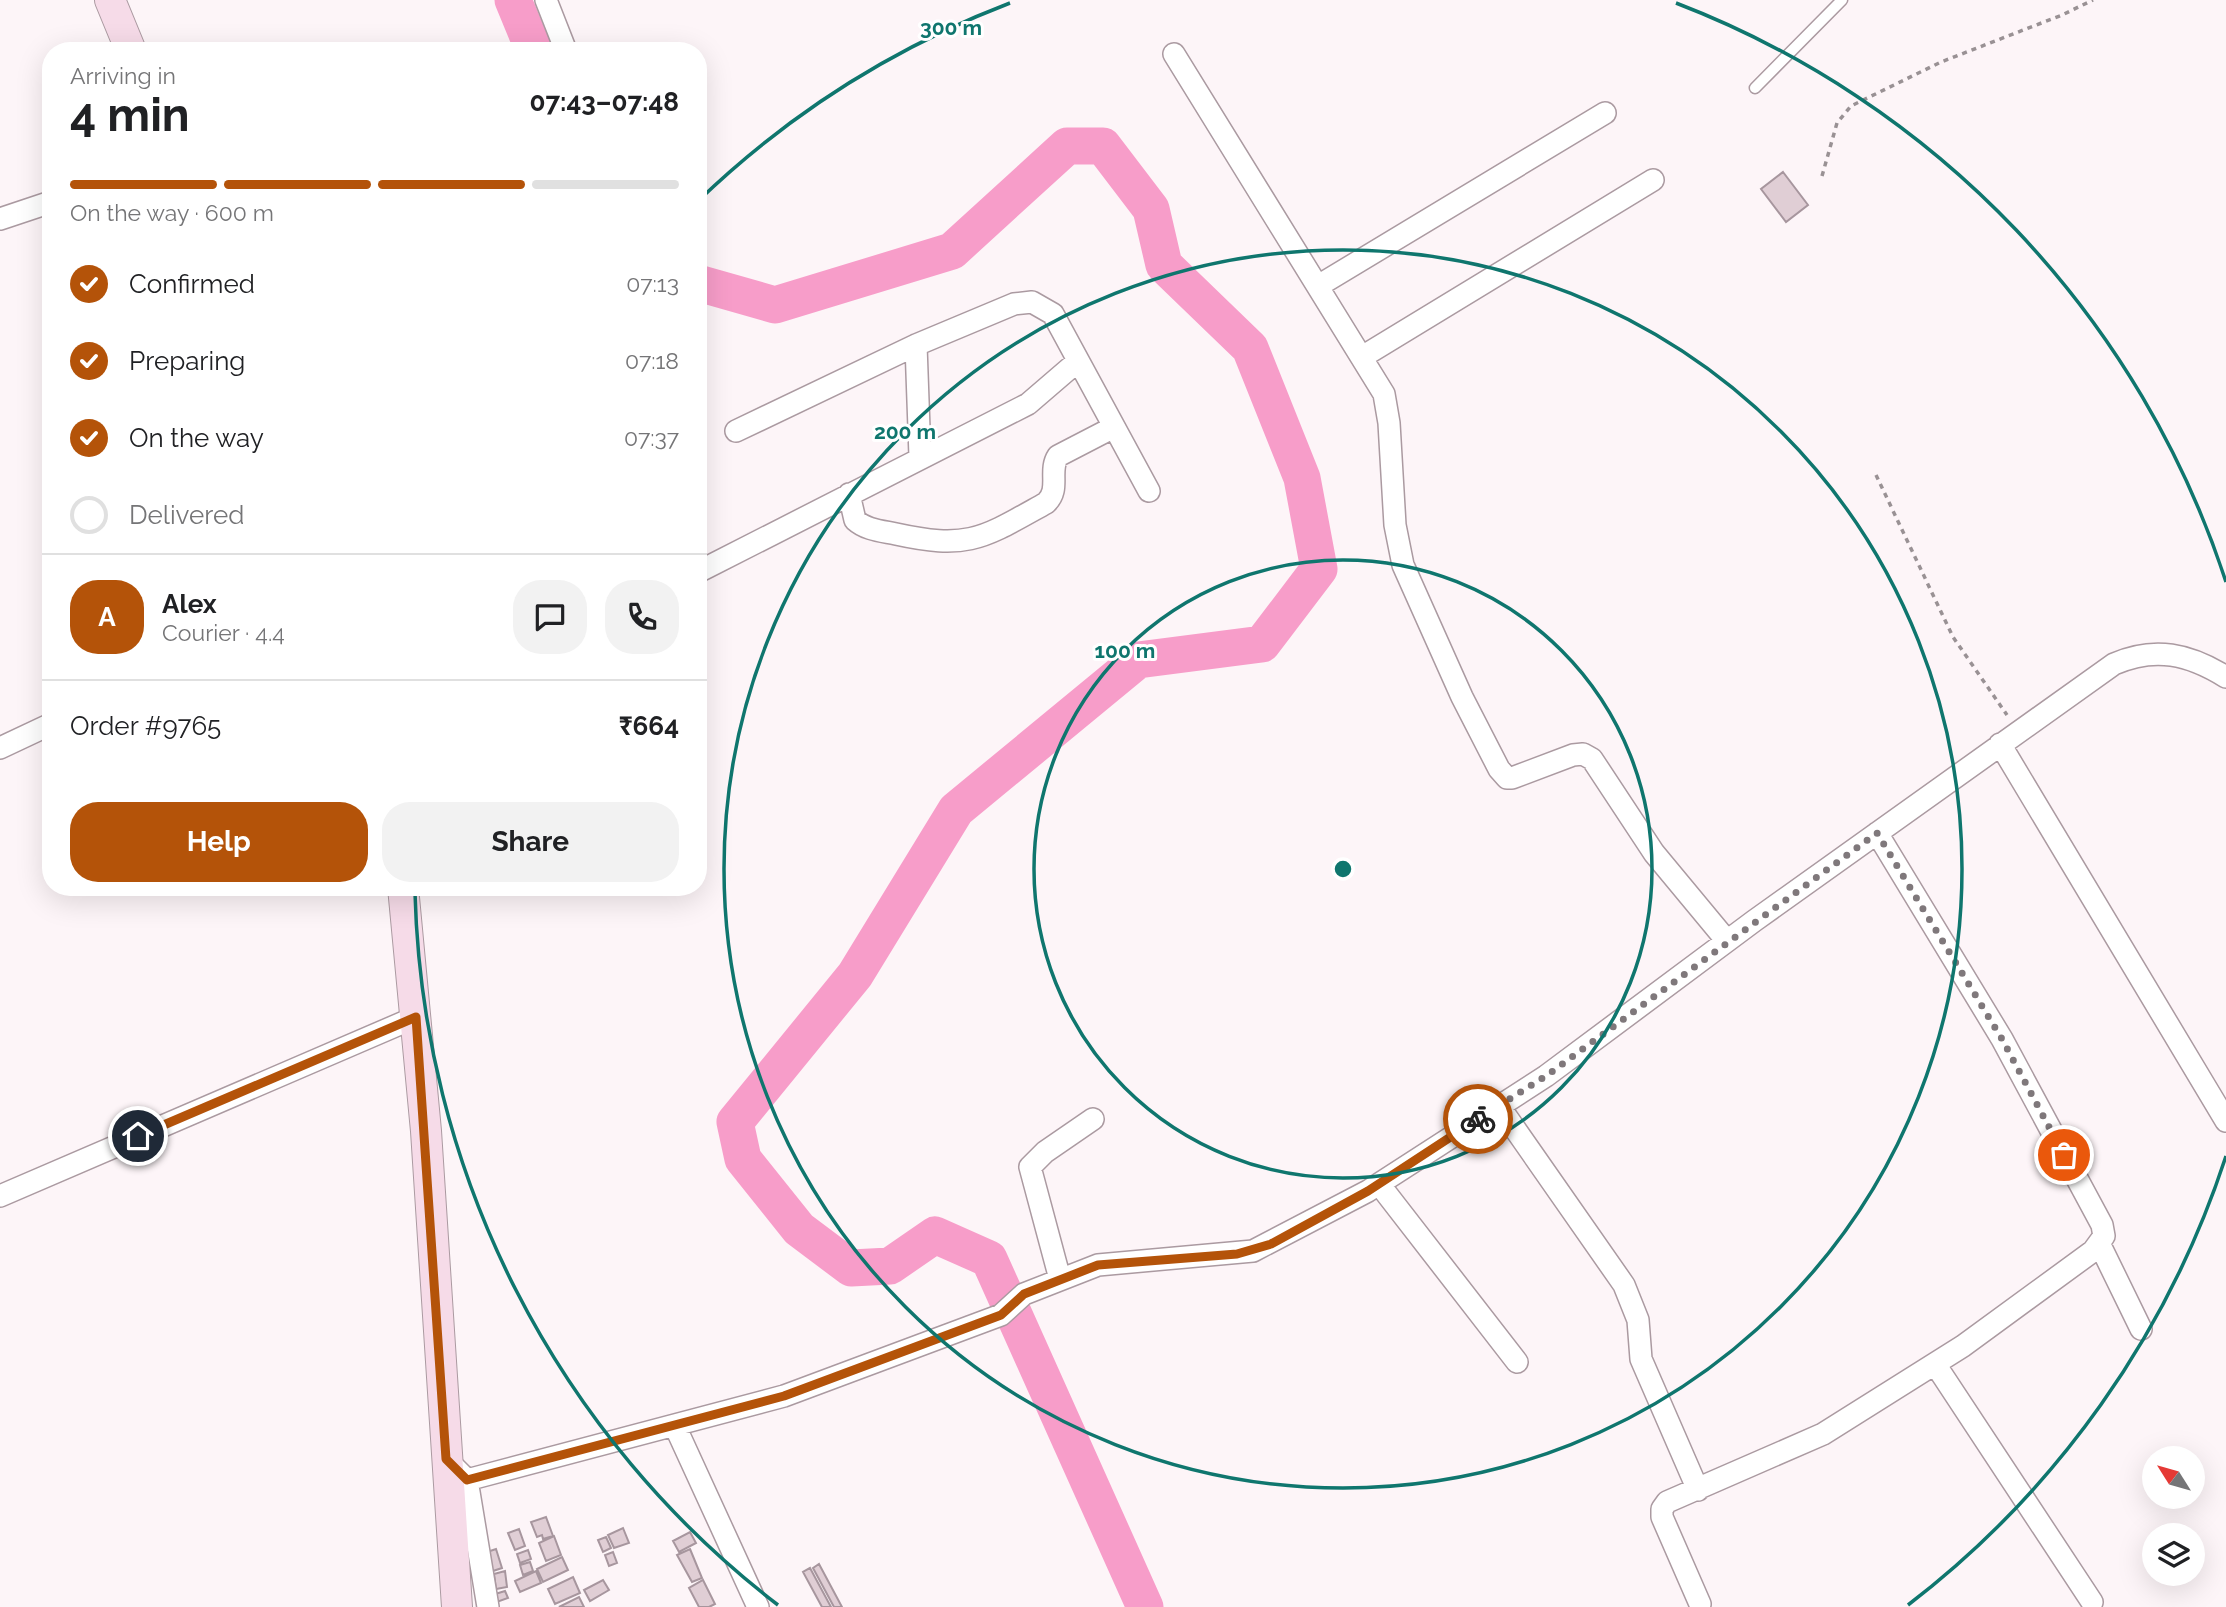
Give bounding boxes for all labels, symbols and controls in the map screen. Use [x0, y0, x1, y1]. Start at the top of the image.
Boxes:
text: 300 m [920, 15, 982, 40]
text: Arriving in [70, 62, 176, 89]
text: 07:43–07:48 [529, 87, 679, 117]
text: 4 min [70, 88, 190, 142]
text: On the way · 600 m [70, 199, 274, 226]
icon: check [70, 265, 108, 303]
text: Confirmed [129, 269, 255, 299]
text: 07:13 [626, 270, 679, 297]
icon: check [70, 342, 108, 380]
text: Preparing [129, 346, 245, 376]
text: 07:18 [625, 347, 679, 374]
icon: check [70, 419, 108, 457]
text: 200 m [874, 419, 936, 444]
text: On the way [129, 423, 264, 453]
text: 07:37 [624, 424, 679, 451]
text: Delivered [129, 500, 244, 530]
button: chat [513, 580, 587, 654]
button: phone [605, 580, 679, 654]
text: Alex [162, 589, 217, 619]
text: A [98, 602, 116, 632]
text: Courier · 4.4 [162, 619, 285, 646]
text: 100 m [1095, 638, 1155, 663]
text: Order #9765 [70, 711, 221, 741]
text: ₹664 [619, 711, 679, 741]
button: Help [70, 802, 368, 882]
button: Share [382, 802, 679, 882]
centre of rings [1331, 857, 1355, 881]
courier [1443, 1084, 1513, 1154]
icon: bike [1459, 1100, 1497, 1138]
pin [108, 1106, 168, 1166]
icon: home [119, 1117, 157, 1155]
pin [2034, 1125, 2094, 1185]
icon: bag [2045, 1136, 2083, 1174]
north arrow [2142, 1446, 2205, 1508]
map controls [2142, 1446, 2205, 1586]
button: layers [2142, 1523, 2205, 1586]

